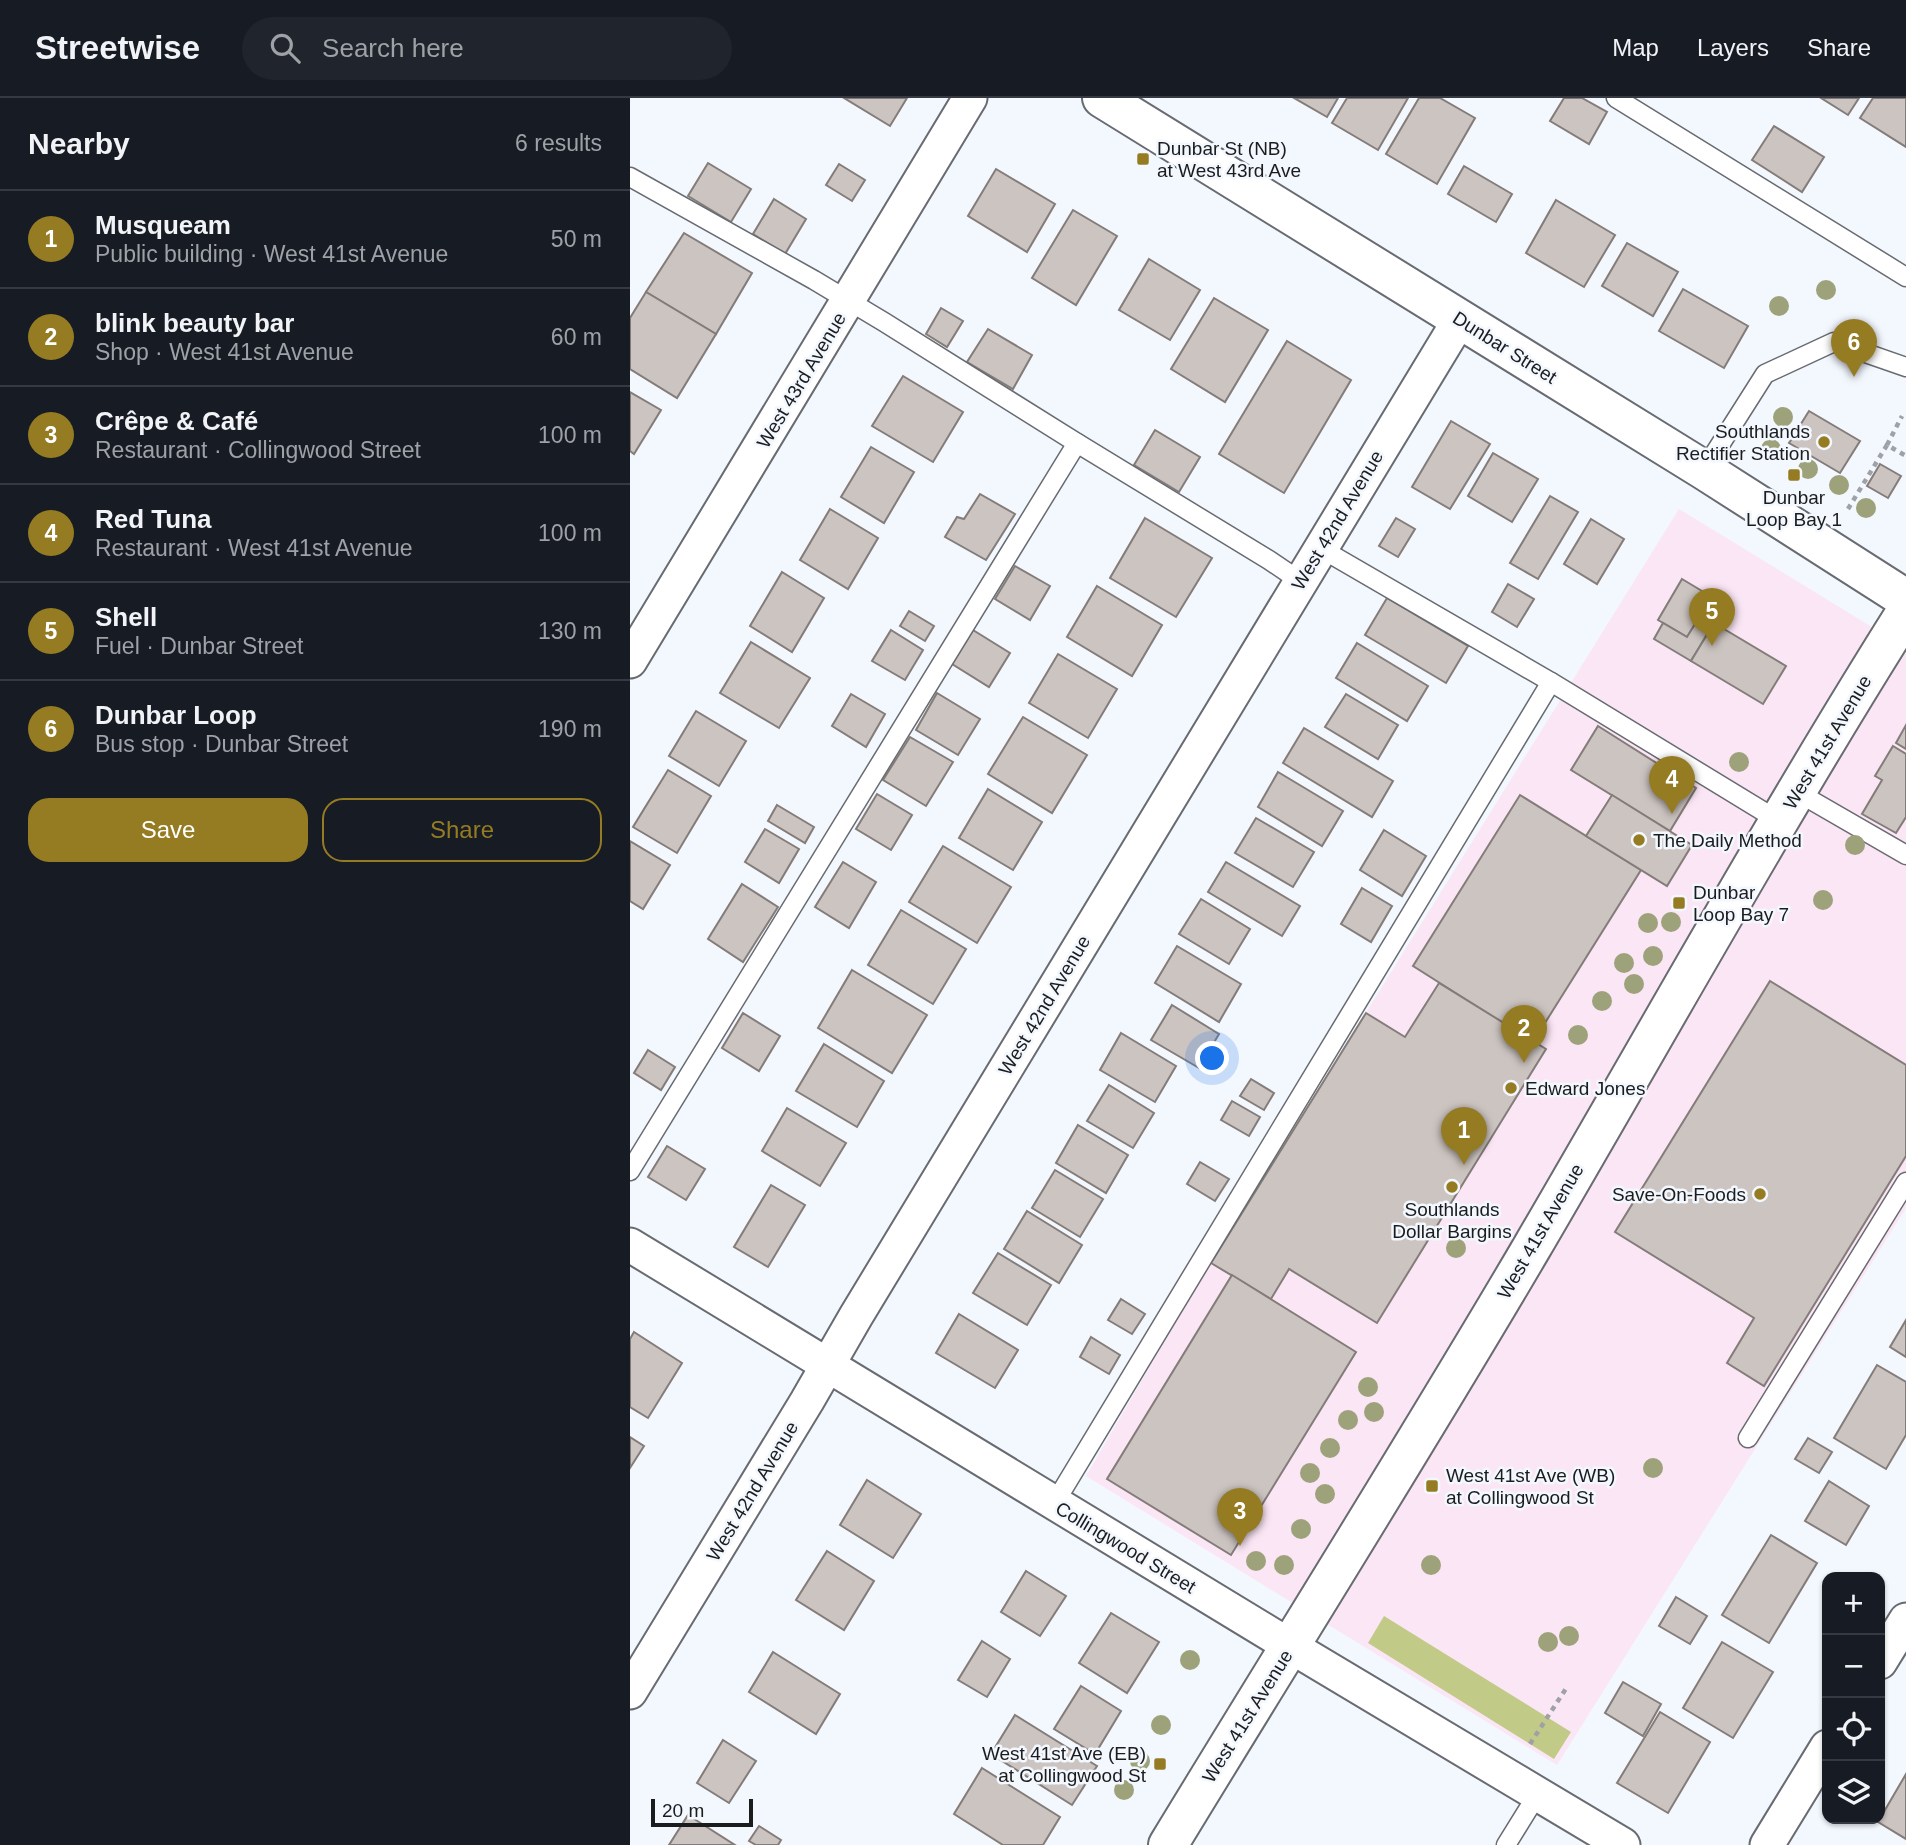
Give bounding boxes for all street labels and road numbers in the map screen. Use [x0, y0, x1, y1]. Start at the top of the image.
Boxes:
street label: Dunbar Street [1449, 307, 1561, 388]
street label: West 43rd Avenue [753, 309, 850, 452]
street label: West 42nd Avenue [1288, 447, 1387, 594]
street label: West 41st Avenue [1779, 672, 1876, 813]
street label: West 42nd Avenue [995, 932, 1094, 1079]
street label: West 41st Avenue [1493, 1160, 1588, 1303]
street label: West 42nd Avenue [703, 1418, 802, 1565]
street label: Collingwood Street [1052, 1497, 1200, 1598]
street label: West 41st Avenue [1198, 1646, 1297, 1786]

